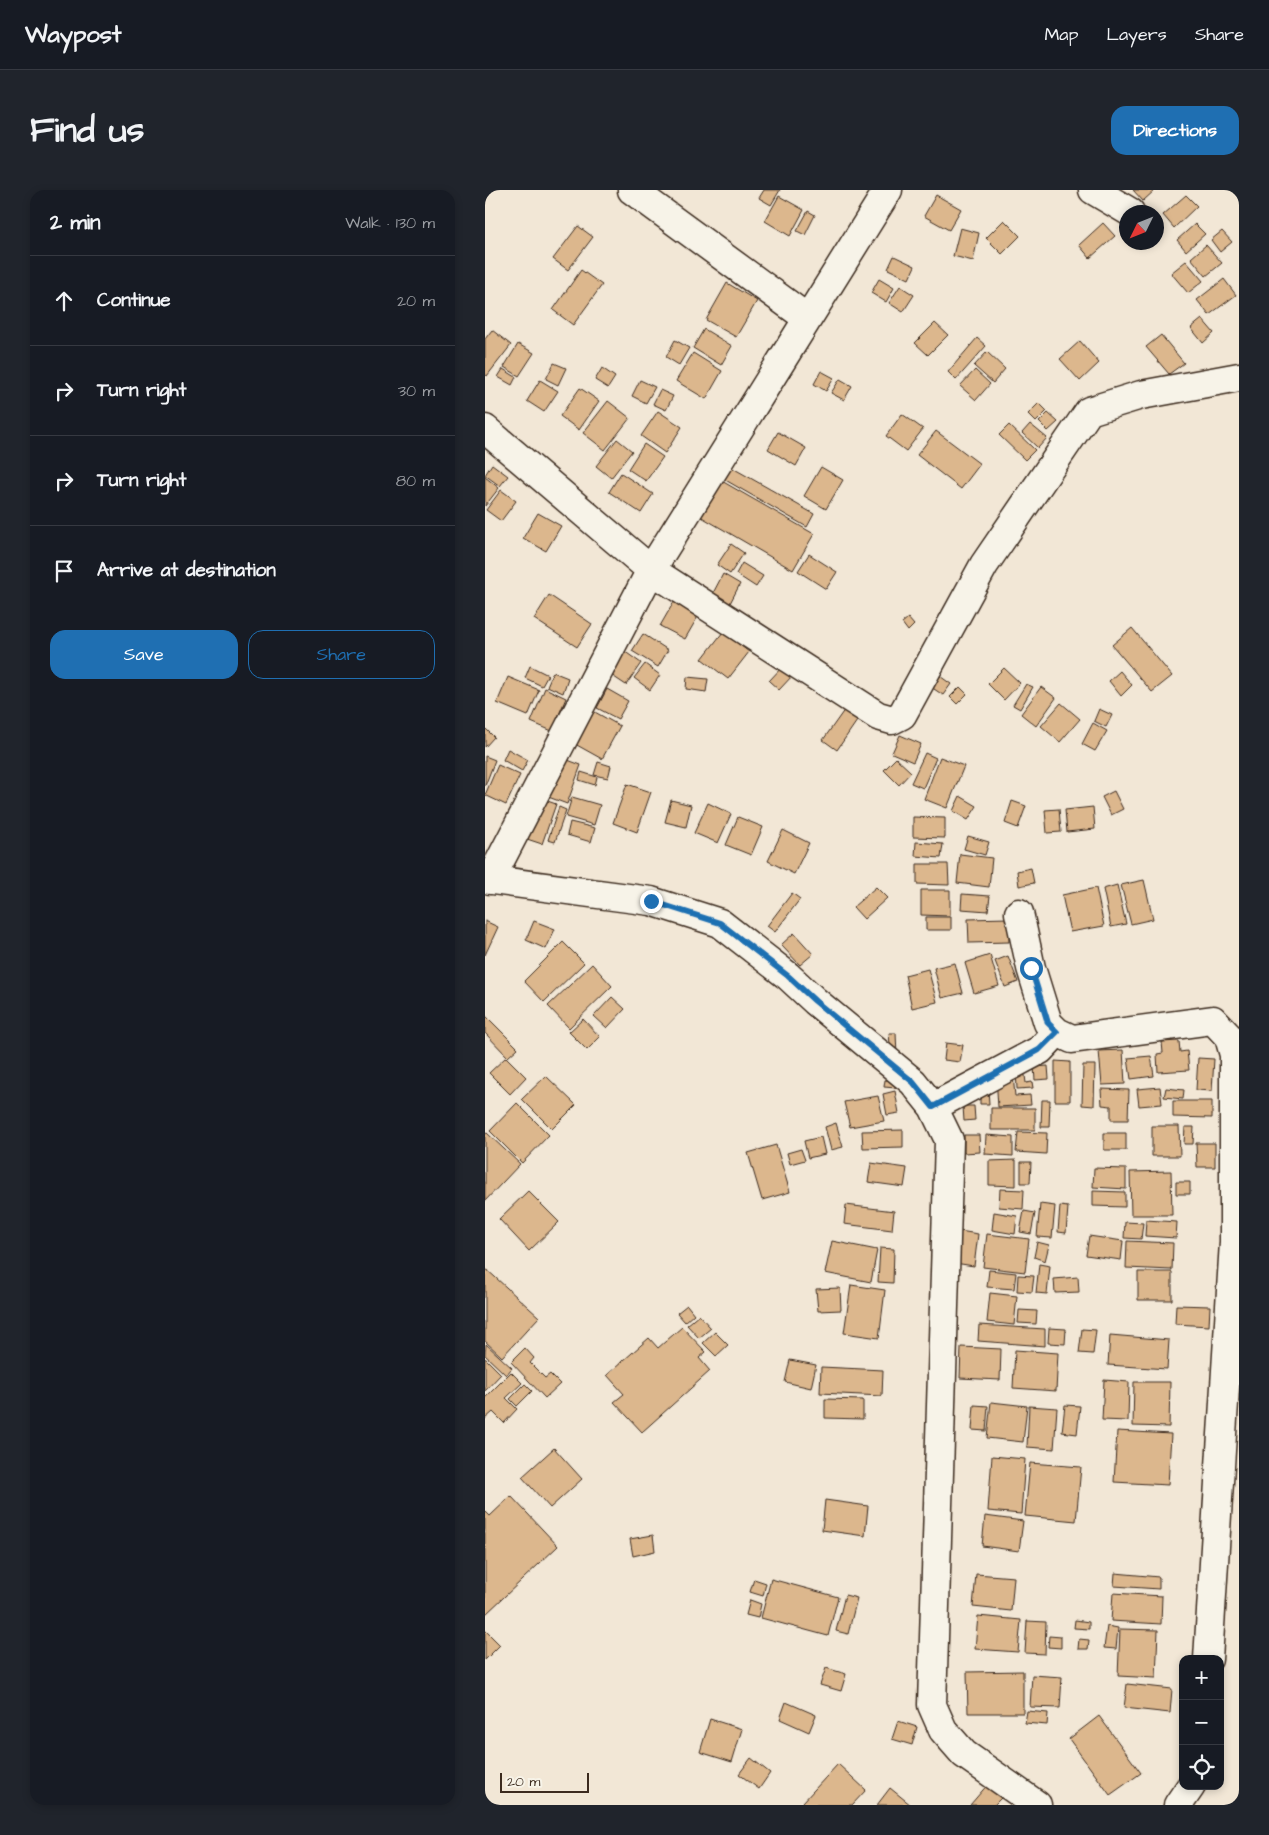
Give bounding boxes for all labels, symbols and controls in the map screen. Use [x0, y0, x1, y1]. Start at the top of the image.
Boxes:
text: Waypost [25, 18, 122, 52]
text: Map [1044, 22, 1078, 47]
text: Layers [1106, 22, 1167, 47]
text: Share [1195, 22, 1244, 47]
text: Find us [30, 106, 144, 155]
button: Directions [1111, 106, 1239, 155]
north arrow [1119, 205, 1164, 250]
text: 2 min [50, 208, 100, 237]
text: Walk · 130 m [345, 212, 435, 234]
icon: ahead [50, 287, 78, 315]
text: Continue [97, 287, 171, 314]
text: 20 m [397, 290, 435, 312]
icon: right [50, 377, 78, 405]
text: Turn right [97, 377, 186, 404]
text: 30 m [398, 380, 435, 402]
icon: right [50, 467, 78, 495]
text: Turn right [97, 467, 186, 494]
text: 80 m [396, 470, 435, 492]
icon: arrive [50, 557, 78, 585]
text: Arrive at destination [97, 557, 276, 584]
button: Save [50, 630, 238, 679]
button: Share [248, 630, 435, 679]
route end [640, 890, 663, 913]
route start [1020, 957, 1043, 980]
map controls [1179, 1655, 1224, 1790]
button: + [1179, 1655, 1224, 1700]
button: − [1179, 1700, 1224, 1745]
button: locate [1179, 1745, 1224, 1790]
scale bar [500, 1770, 589, 1793]
text: 20 m [507, 1772, 540, 1792]

